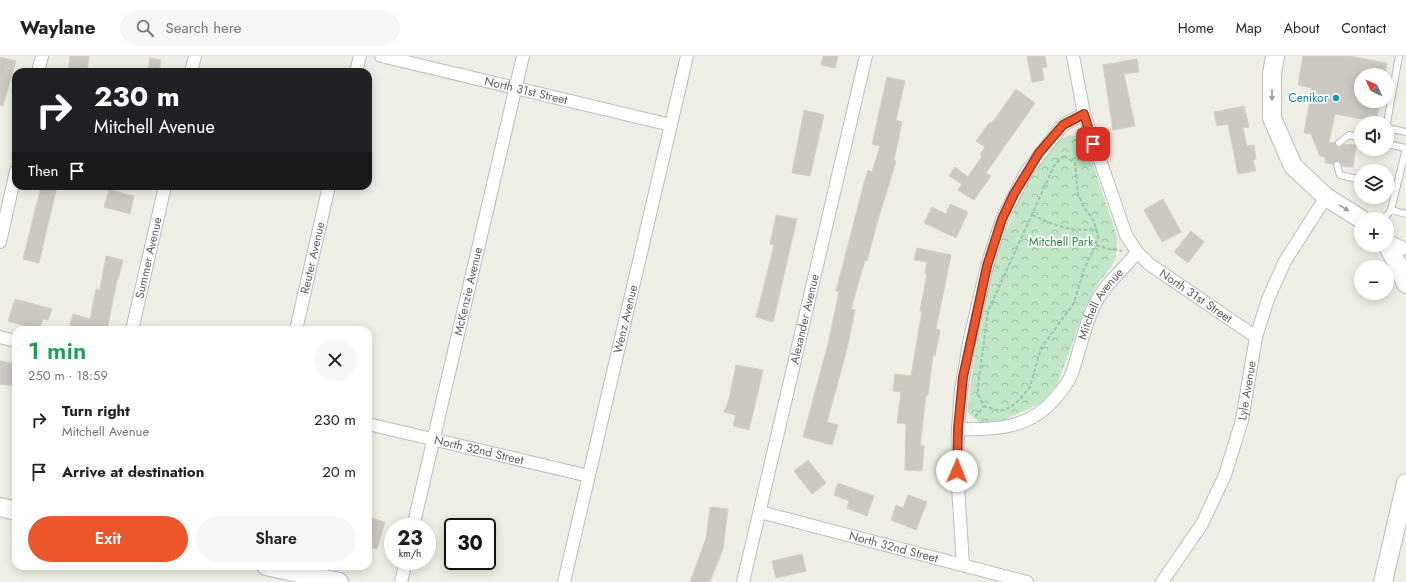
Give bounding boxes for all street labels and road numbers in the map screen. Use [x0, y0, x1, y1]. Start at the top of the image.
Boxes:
street label: North 31st Street [483, 72, 569, 109]
street label: Summer Avenue [130, 215, 167, 300]
street label: Reuter Avenue [296, 220, 330, 296]
street label: McKenzie Avenue [449, 245, 487, 337]
street label: Mitchell Avenue [1073, 264, 1128, 342]
street label: North 31st Street [1156, 265, 1236, 327]
street label: Alexander Avenue [785, 272, 824, 366]
street label: Wenz Avenue [609, 283, 642, 355]
street label: Lyle Avenue [1233, 359, 1261, 422]
street label: North 32nd Street [432, 431, 526, 469]
street label: North 32nd Street [847, 527, 940, 567]

